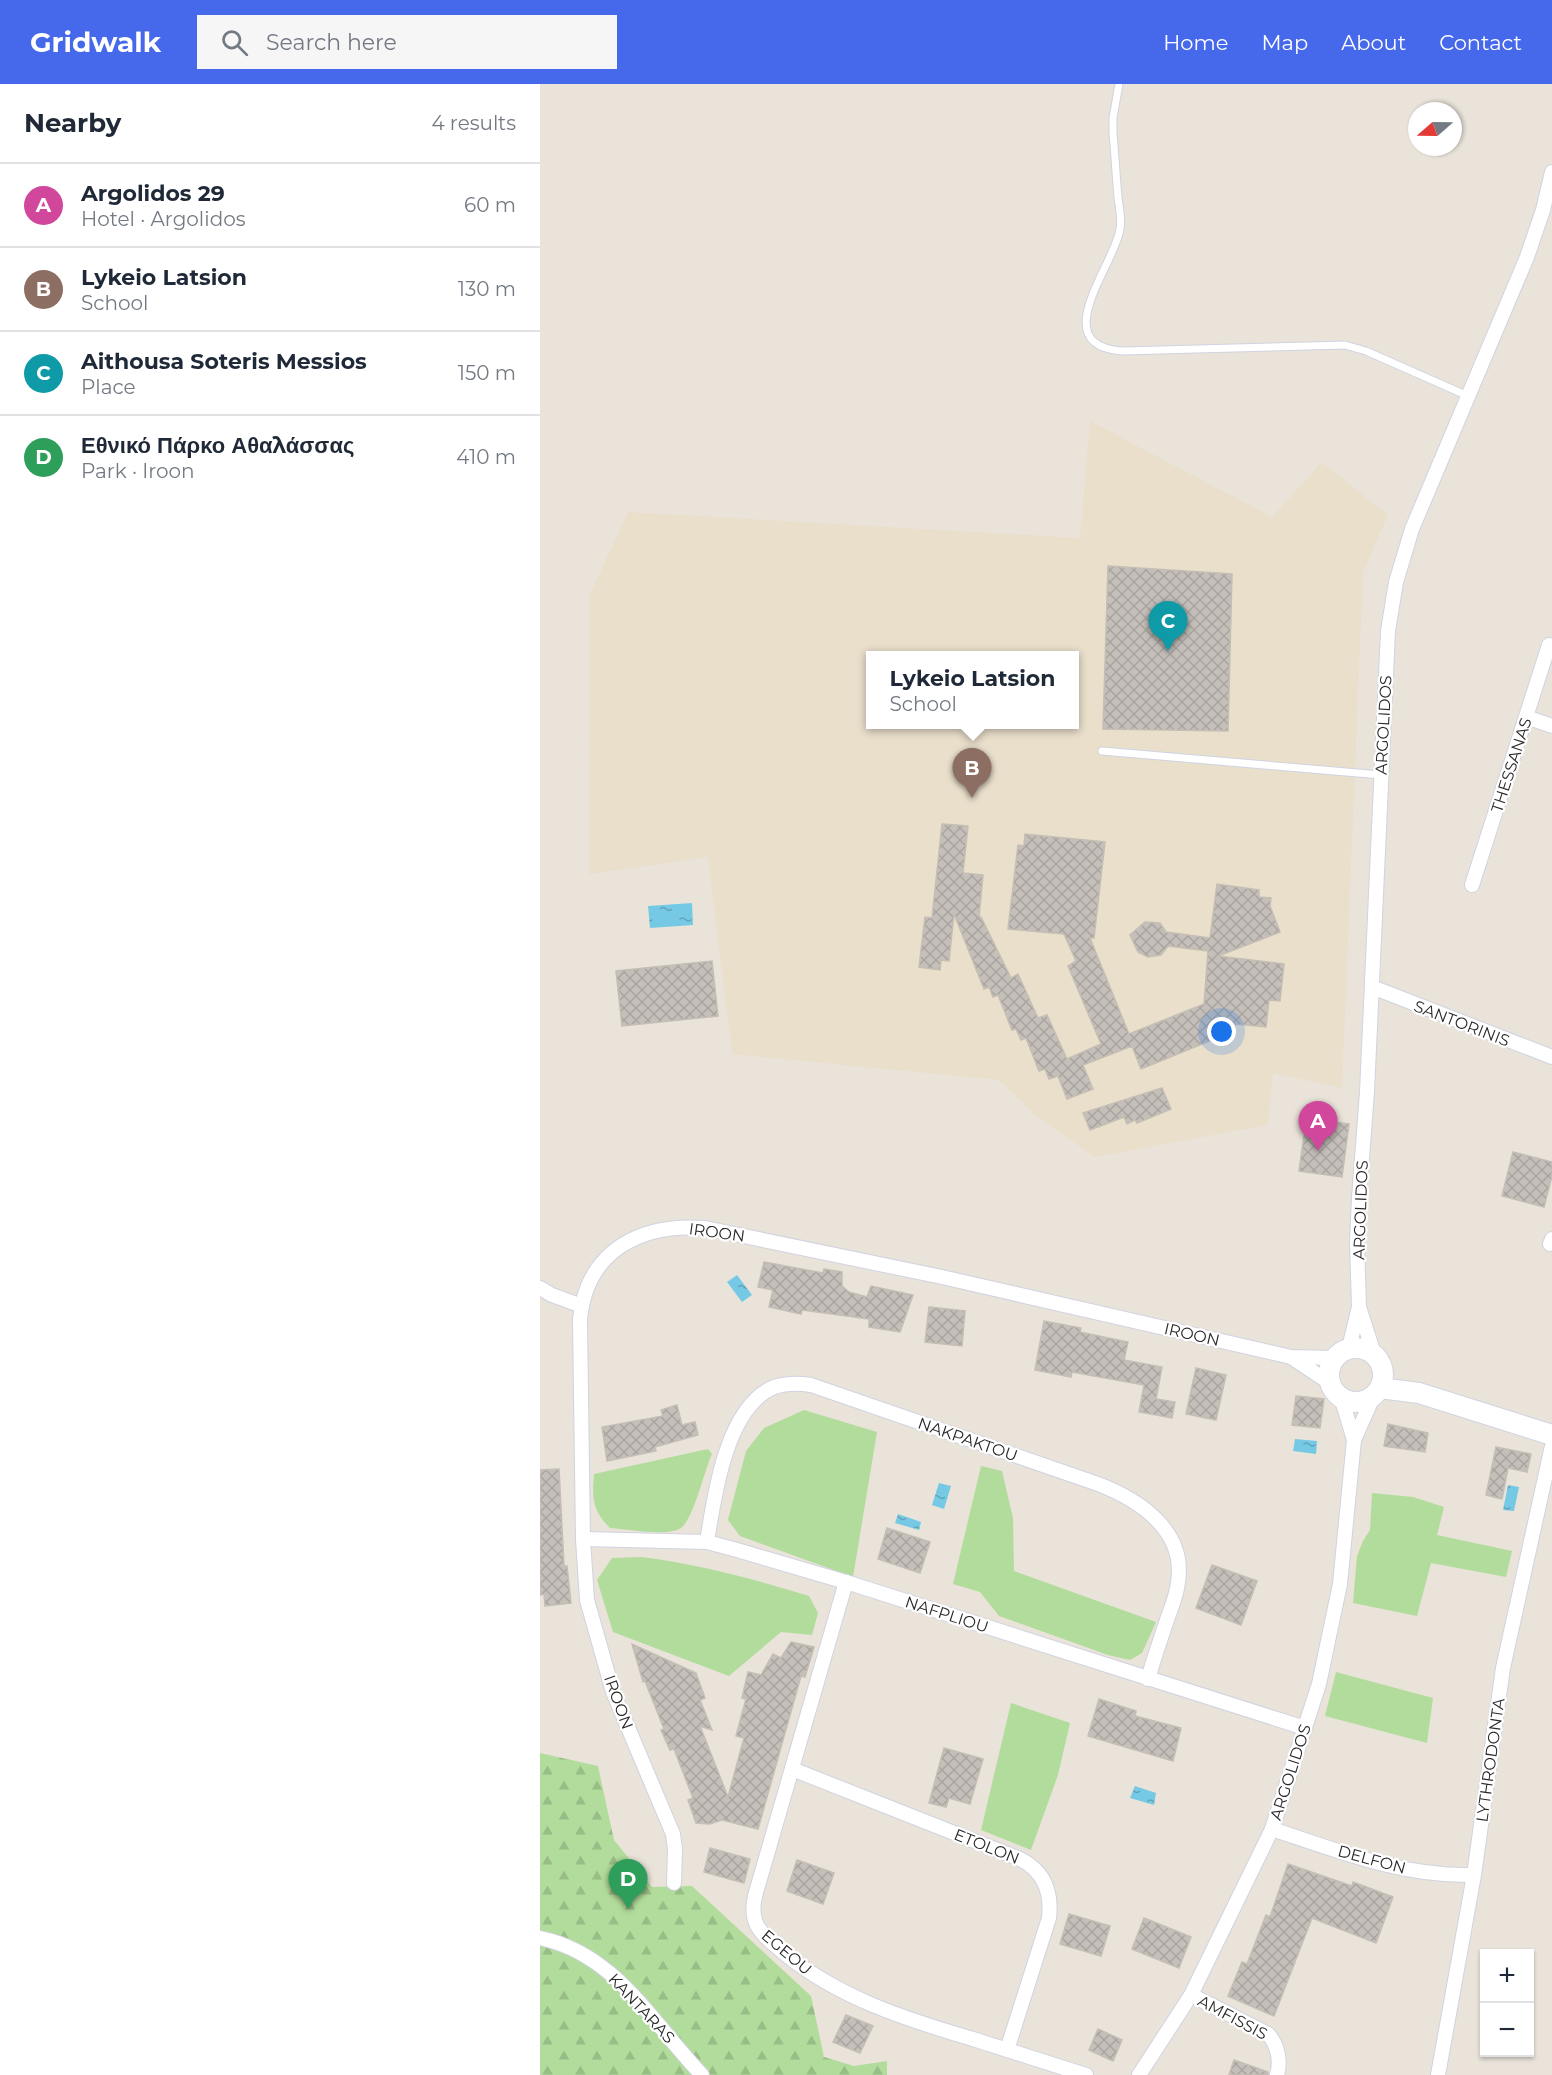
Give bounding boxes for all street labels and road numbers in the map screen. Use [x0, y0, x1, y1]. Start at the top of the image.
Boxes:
street label: ARGOLIDOS [1371, 675, 1396, 775]
street label: THESSANAS [1487, 715, 1536, 815]
street label: SANTORINIS [1411, 997, 1512, 1050]
street label: ARGOLIDOS [1349, 1160, 1372, 1260]
street label: IROON [688, 1219, 746, 1246]
street label: IROON [1162, 1319, 1221, 1350]
street label: NAKPAKTOU [916, 1414, 1020, 1465]
street label: NAFPLIOU [903, 1592, 991, 1637]
street label: IROON [600, 1672, 637, 1732]
street label: LYTHRODONTA [1472, 1696, 1509, 1823]
street label: ARGOLIDOS [1266, 1722, 1315, 1822]
street label: ETOLON [951, 1825, 1022, 1868]
street label: DELFON [1336, 1841, 1408, 1878]
street label: EGEOU [758, 1926, 816, 1979]
street label: KANTARAS [605, 1970, 679, 2047]
street label: AMFISSIS [1195, 1991, 1271, 2044]

